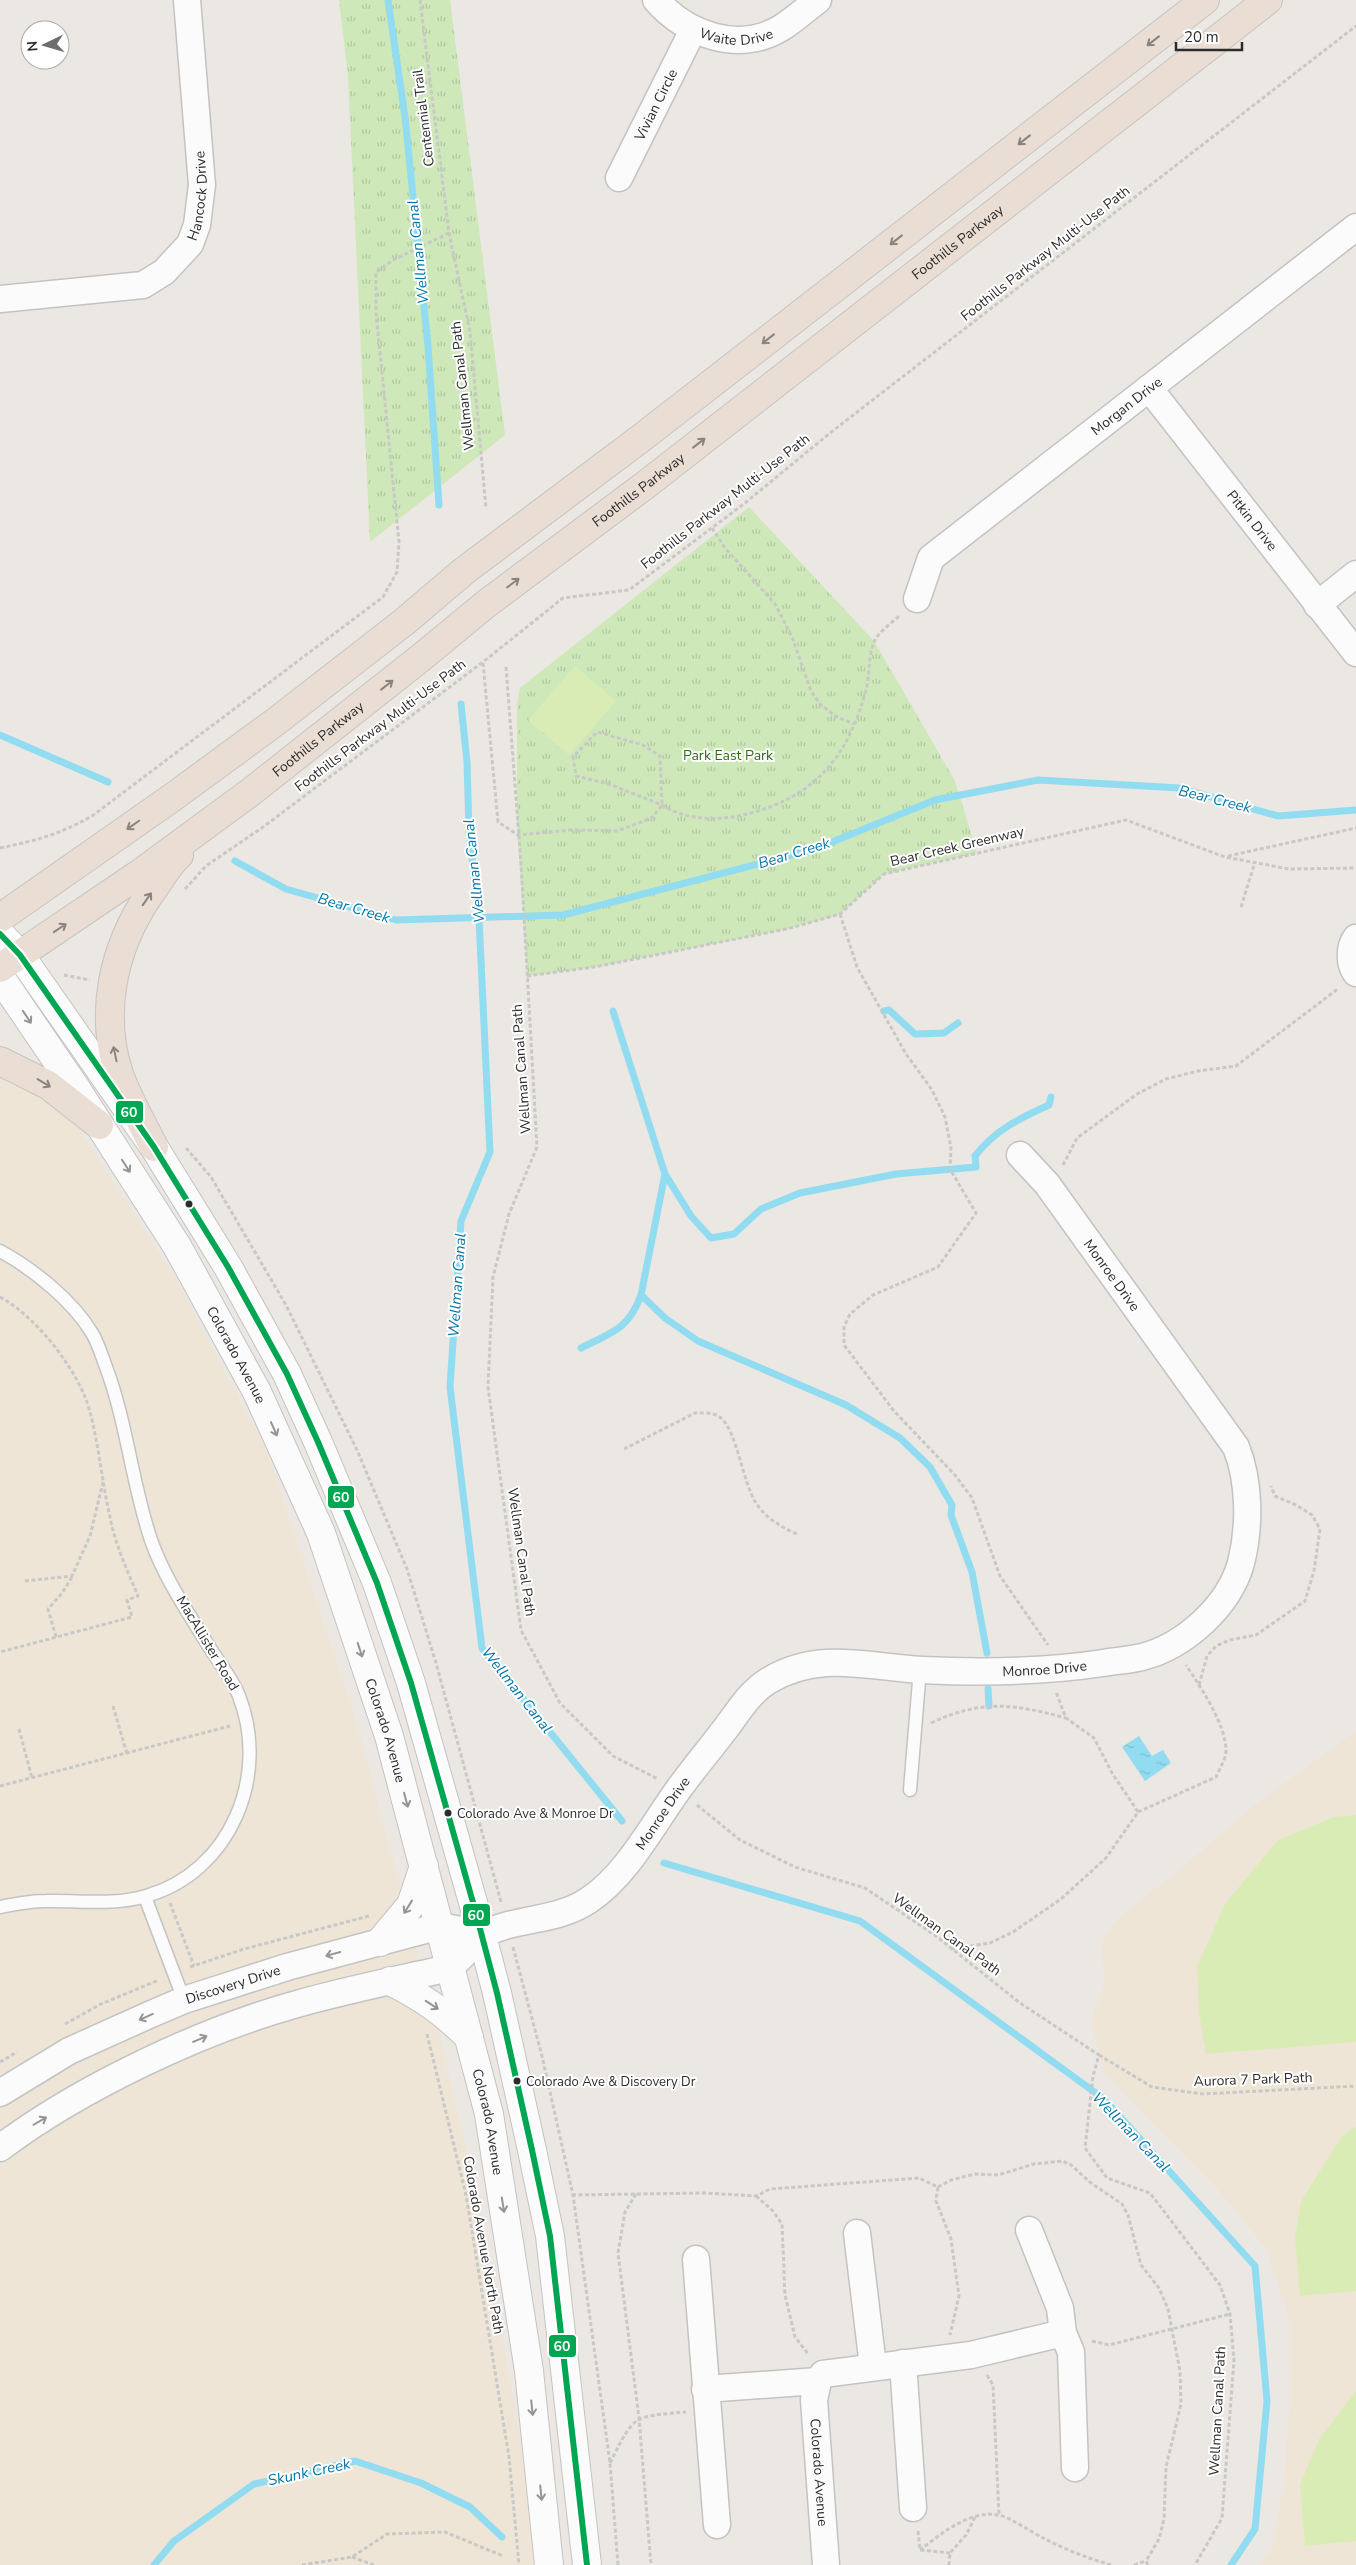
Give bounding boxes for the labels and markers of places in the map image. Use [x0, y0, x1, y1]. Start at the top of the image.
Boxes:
unlabelled marker [184, 1199, 194, 1209]
place label: Colorado Ave & Monroe Dr [457, 1805, 614, 1823]
marker: Colorado Ave & Monroe Dr [443, 1808, 453, 1818]
place label: Colorado Ave & Discovery Dr [526, 2073, 696, 2091]
marker: Colorado Ave & Discovery Dr [512, 2076, 522, 2086]

